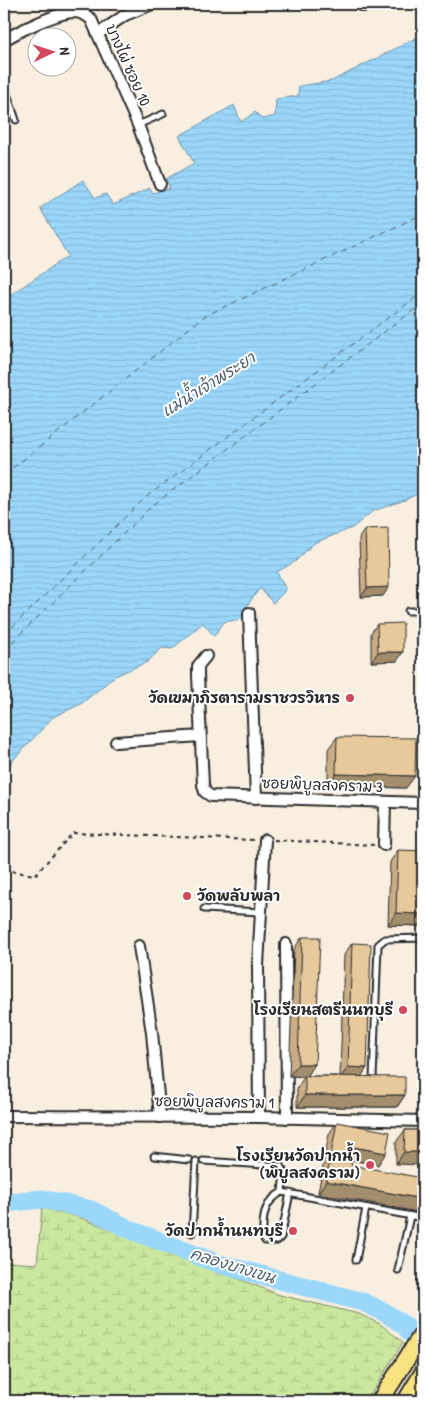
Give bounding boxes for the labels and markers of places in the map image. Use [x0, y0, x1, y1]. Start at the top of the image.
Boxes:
place label: วัดเขมาภิรตารามราชวรวิหาร [149, 687, 340, 708]
marker: วัดเขมาภิรตารามราชวรวิหาร [344, 692, 356, 704]
place label: วัดพลับพลา [197, 885, 280, 906]
marker: วัดพลับพลา [181, 890, 193, 902]
place label: โรงเรียนสตรีนนทบุรี [253, 999, 393, 1021]
marker: โรงเรียนสตรีนนทบุรี [397, 1004, 409, 1016]
place label: โรงเรียนวัดปากน้ำ (พิบูลสงคราม) [236, 1141, 360, 1184]
marker: โรงเรียนวัดปากน้ำ (พิบูลสงคราม) [364, 1159, 376, 1171]
place label: วัดปากน้ำนนทบุรี [165, 1216, 283, 1242]
marker: วัดปากน้ำนนทบุรี [287, 1225, 299, 1237]

